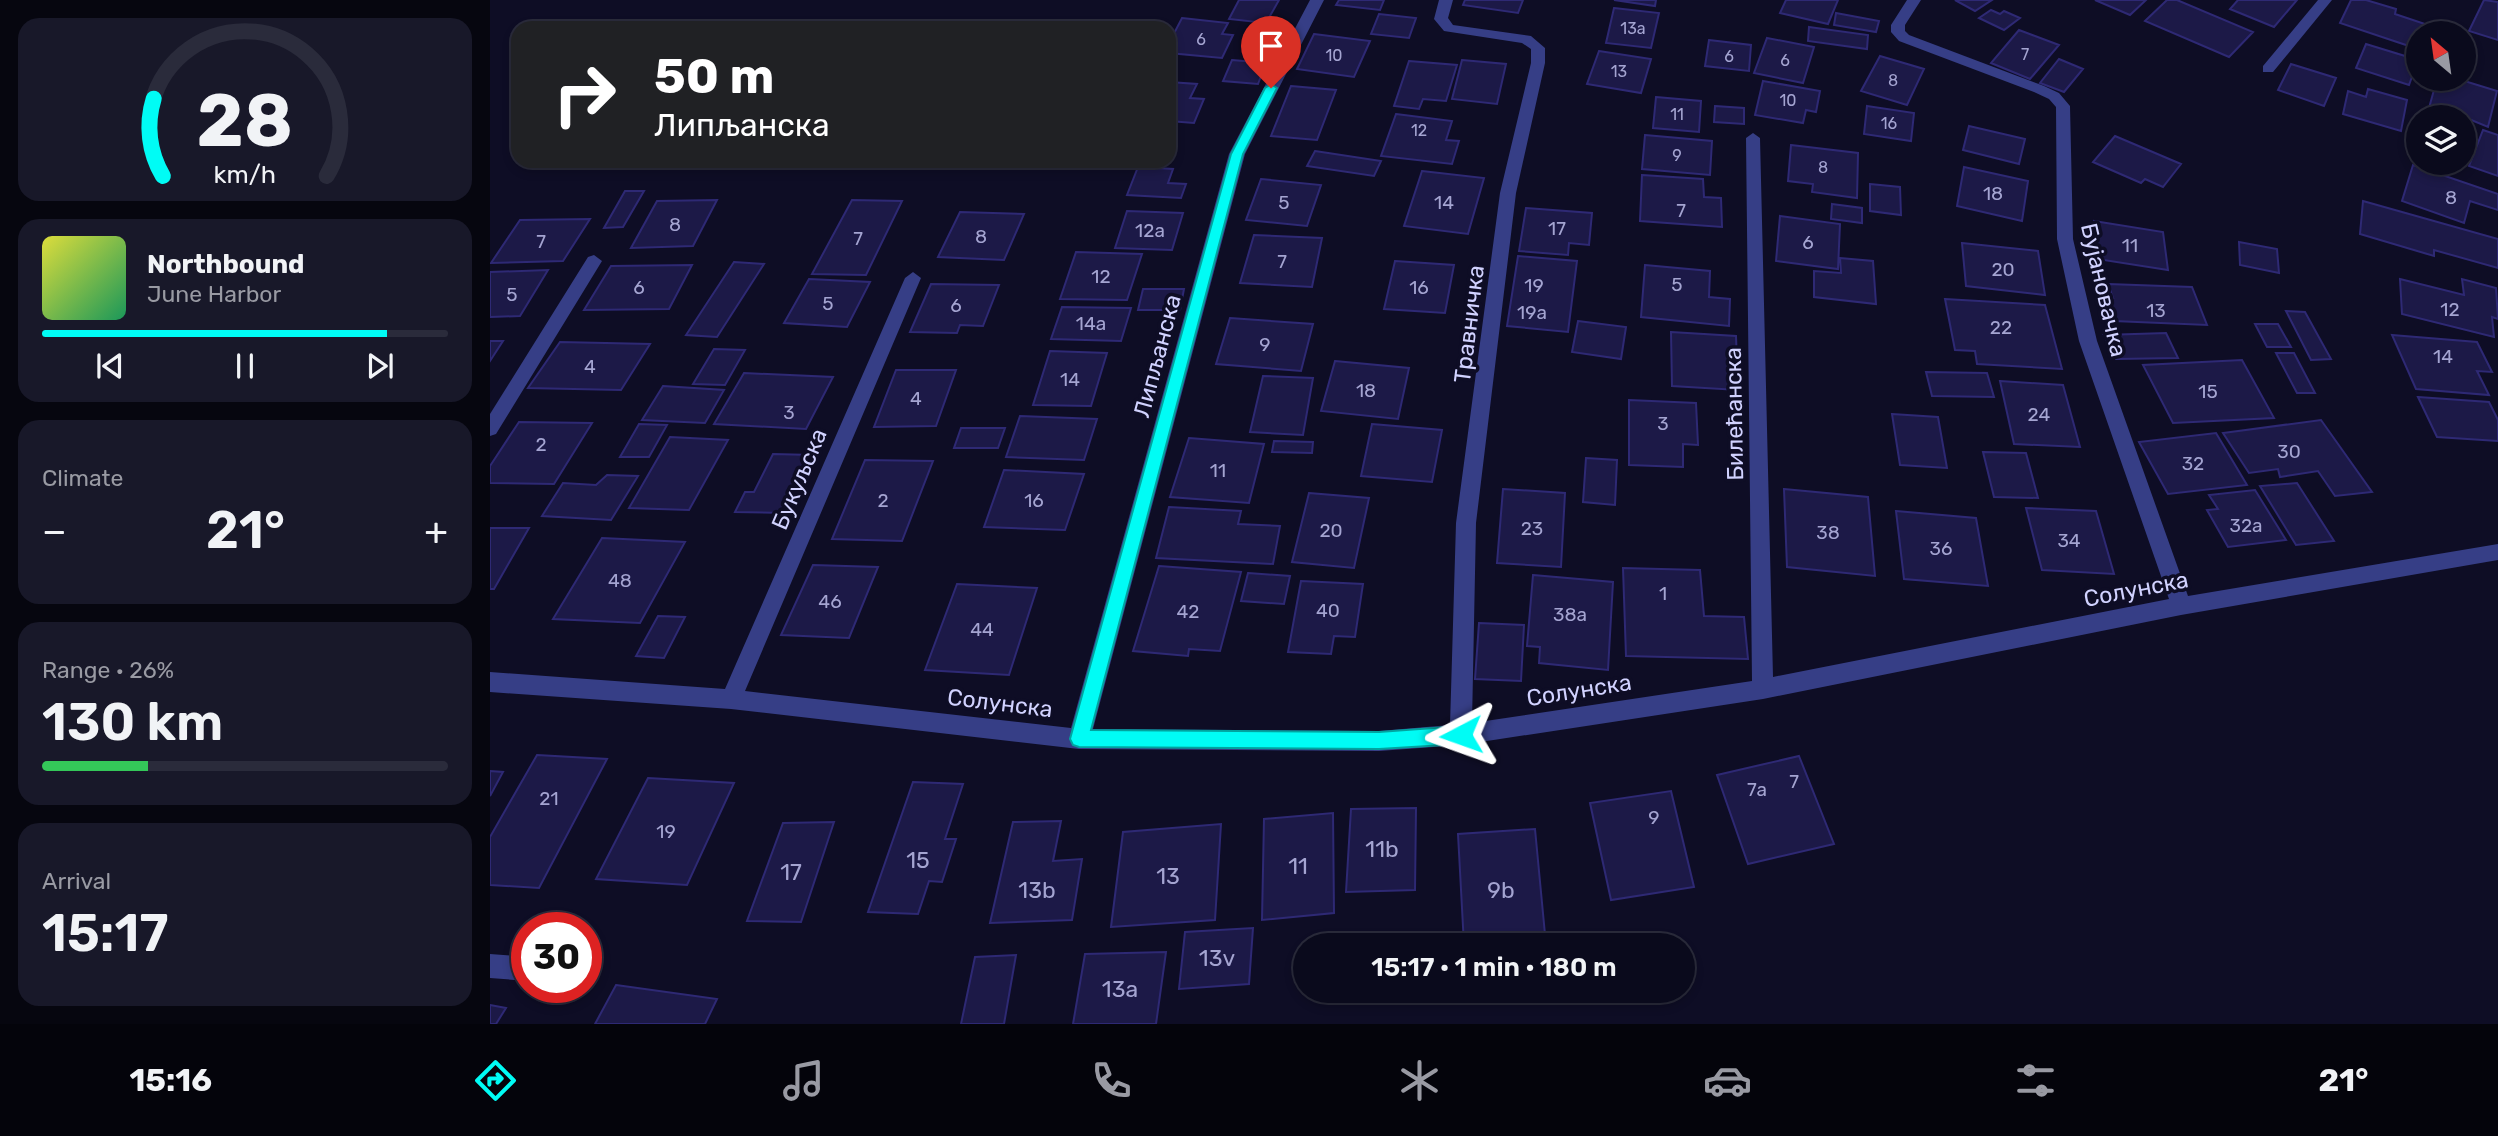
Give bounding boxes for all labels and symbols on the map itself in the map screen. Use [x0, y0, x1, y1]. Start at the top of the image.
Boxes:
pin [1241, 16, 1301, 88]
house number: 13a [1620, 19, 1646, 38]
north arrow [2406, 21, 2476, 91]
house number: 6 [1196, 30, 1206, 49]
house number: 7 [2021, 45, 2029, 64]
house number: 10 [1325, 46, 1343, 65]
house number: 6 [1724, 47, 1734, 66]
house number: 6 [1780, 51, 1790, 70]
house number: 13 [1611, 62, 1627, 81]
house number: 8 [1888, 71, 1898, 90]
house number: 10 [1779, 91, 1797, 110]
house number: 11 [1670, 105, 1684, 124]
house number: 16 [1881, 114, 1898, 133]
house number: 12 [1411, 121, 1427, 140]
house number: 9 [1672, 146, 1682, 165]
house number: 8 [1818, 158, 1828, 177]
house number: 18 [1983, 182, 2003, 205]
house number: 8 [2445, 186, 2457, 209]
house number: 5 [1278, 191, 1290, 214]
house number: 14 [1434, 191, 1454, 214]
house number: 7 [1676, 199, 1686, 222]
house number: 8 [669, 213, 681, 236]
house number: 17 [1548, 217, 1566, 240]
house number: 12a [1135, 219, 1165, 242]
street label: Бујановачка [2075, 220, 2133, 360]
house number: 8 [975, 225, 987, 248]
house number: 7 [853, 227, 863, 250]
house number: 7 [536, 230, 546, 253]
house number: 6 [1802, 231, 1814, 254]
house number: 11 [2122, 234, 2138, 257]
house number: 7 [1277, 250, 1287, 273]
house number: 20 [1991, 258, 2015, 281]
street label: Травничка [1448, 264, 1490, 384]
house number: 12 [1091, 265, 1111, 288]
house number: 5 [1671, 273, 1683, 296]
house number: 19 [1524, 274, 1544, 297]
house number: 6 [633, 276, 645, 299]
house number: 16 [1409, 276, 1429, 299]
house number: 5 [506, 283, 518, 306]
street label: Липљанска [1127, 291, 1187, 421]
house number: 5 [822, 292, 834, 315]
house number: 6 [950, 294, 962, 317]
house number: 12 [2440, 298, 2460, 321]
house number: 13 [2146, 299, 2166, 322]
house number: 19a [1517, 301, 1547, 324]
house number: 14a [1076, 312, 1106, 335]
house number: 22 [1990, 316, 2012, 339]
house number: 9 [1259, 333, 1271, 356]
house number: 14 [2433, 345, 2453, 368]
street label: Билећанска [1719, 347, 1749, 481]
house number: 4 [584, 355, 596, 378]
house number: 14 [1060, 368, 1080, 391]
house number: 18 [1356, 379, 1376, 402]
house number: 15 [2198, 380, 2218, 403]
house number: 4 [910, 387, 922, 410]
house number: 3 [783, 401, 795, 424]
house number: 24 [2028, 403, 2051, 426]
house number: 3 [1657, 412, 1669, 435]
street label: Букуљска [765, 424, 833, 534]
house number: 2 [535, 433, 547, 456]
house number: 30 [2277, 440, 2301, 463]
house number: 32 [2182, 452, 2204, 475]
house number: 11 [1210, 459, 1226, 482]
house number: 2 [877, 489, 889, 512]
house number: 16 [1024, 489, 1044, 512]
house number: 32a [2229, 514, 2263, 537]
house number: 23 [1521, 517, 1543, 540]
house number: 20 [1319, 519, 1343, 542]
house number: 38 [1816, 521, 1840, 544]
house number: 34 [2057, 529, 2081, 552]
house number: 36 [1930, 537, 1952, 560]
street label: Солунска [2081, 565, 2191, 613]
house number: 48 [608, 569, 632, 592]
house number: 1 [1659, 582, 1667, 605]
house number: 46 [818, 590, 842, 613]
house number: 40 [1316, 599, 1340, 622]
house number: 42 [1177, 600, 1199, 623]
house number: 38a [1553, 603, 1587, 626]
house number: 44 [970, 618, 994, 641]
street label: Солунска [1524, 668, 1634, 712]
street label: Солунска [946, 683, 1054, 723]
position arrow [1424, 698, 1498, 772]
house number: 7 [1789, 770, 1799, 793]
house number: 7a [1747, 778, 1767, 801]
house number: 21 [539, 787, 559, 810]
house number: 9 [1648, 806, 1660, 829]
house number: 19 [656, 820, 676, 843]
house number: 11b [1365, 835, 1399, 863]
house number: 15 [906, 846, 930, 874]
house number: 11 [1288, 852, 1308, 880]
house number: 17 [780, 858, 802, 886]
house number: 13 [1156, 862, 1180, 890]
house number: 13b [1018, 876, 1056, 904]
house number: 9b [1487, 876, 1515, 904]
speed limit sign: 30 [511, 912, 602, 1003]
house number: 13v [1199, 944, 1235, 972]
house number: 13a [1102, 975, 1138, 1003]

